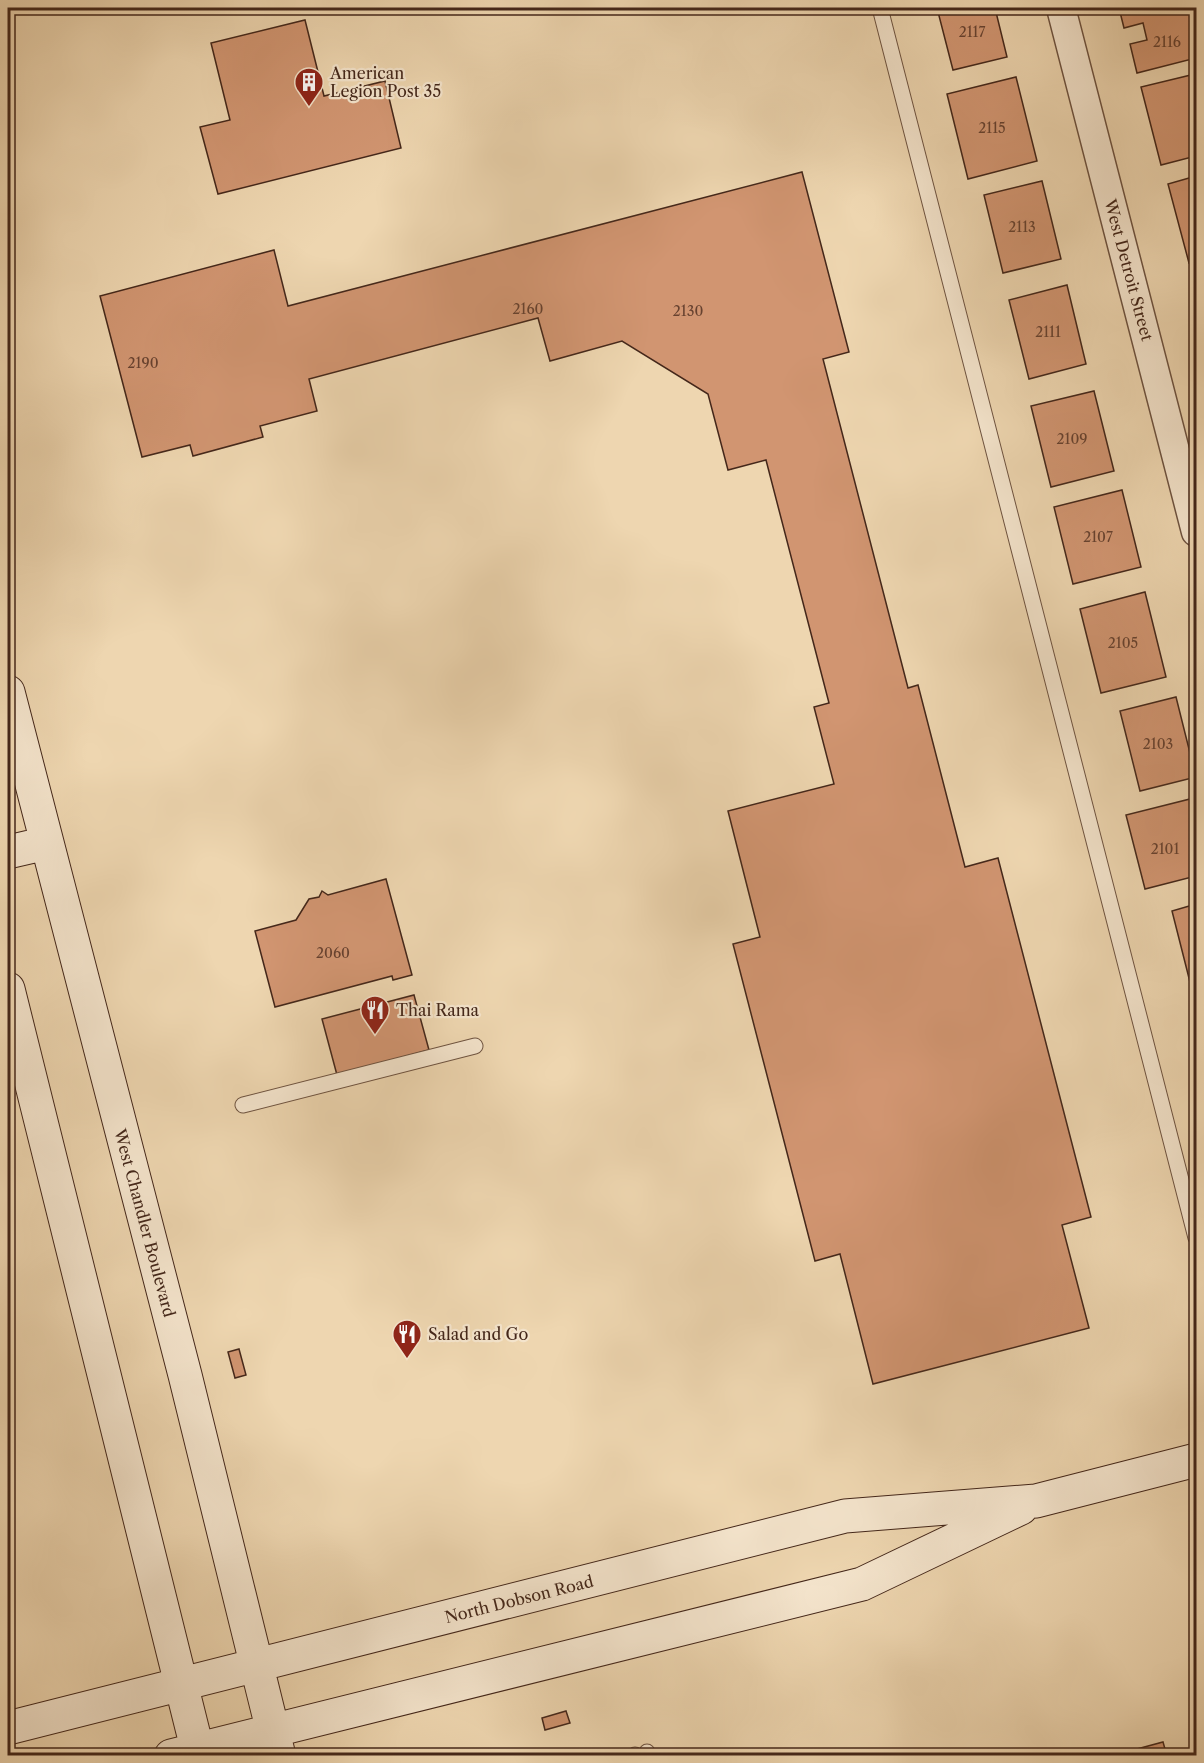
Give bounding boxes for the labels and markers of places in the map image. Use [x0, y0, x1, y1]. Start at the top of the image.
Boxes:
place label: American Legion Post 35 [329, 63, 441, 101]
building icon: American Legion Post 35 [293, 66, 325, 108]
restaurant icon: Thai Rama [359, 994, 391, 1036]
place label: Thai Rama [396, 1000, 480, 1020]
restaurant icon: Salad and Go [391, 1318, 423, 1360]
place label: Salad and Go [428, 1324, 528, 1344]

